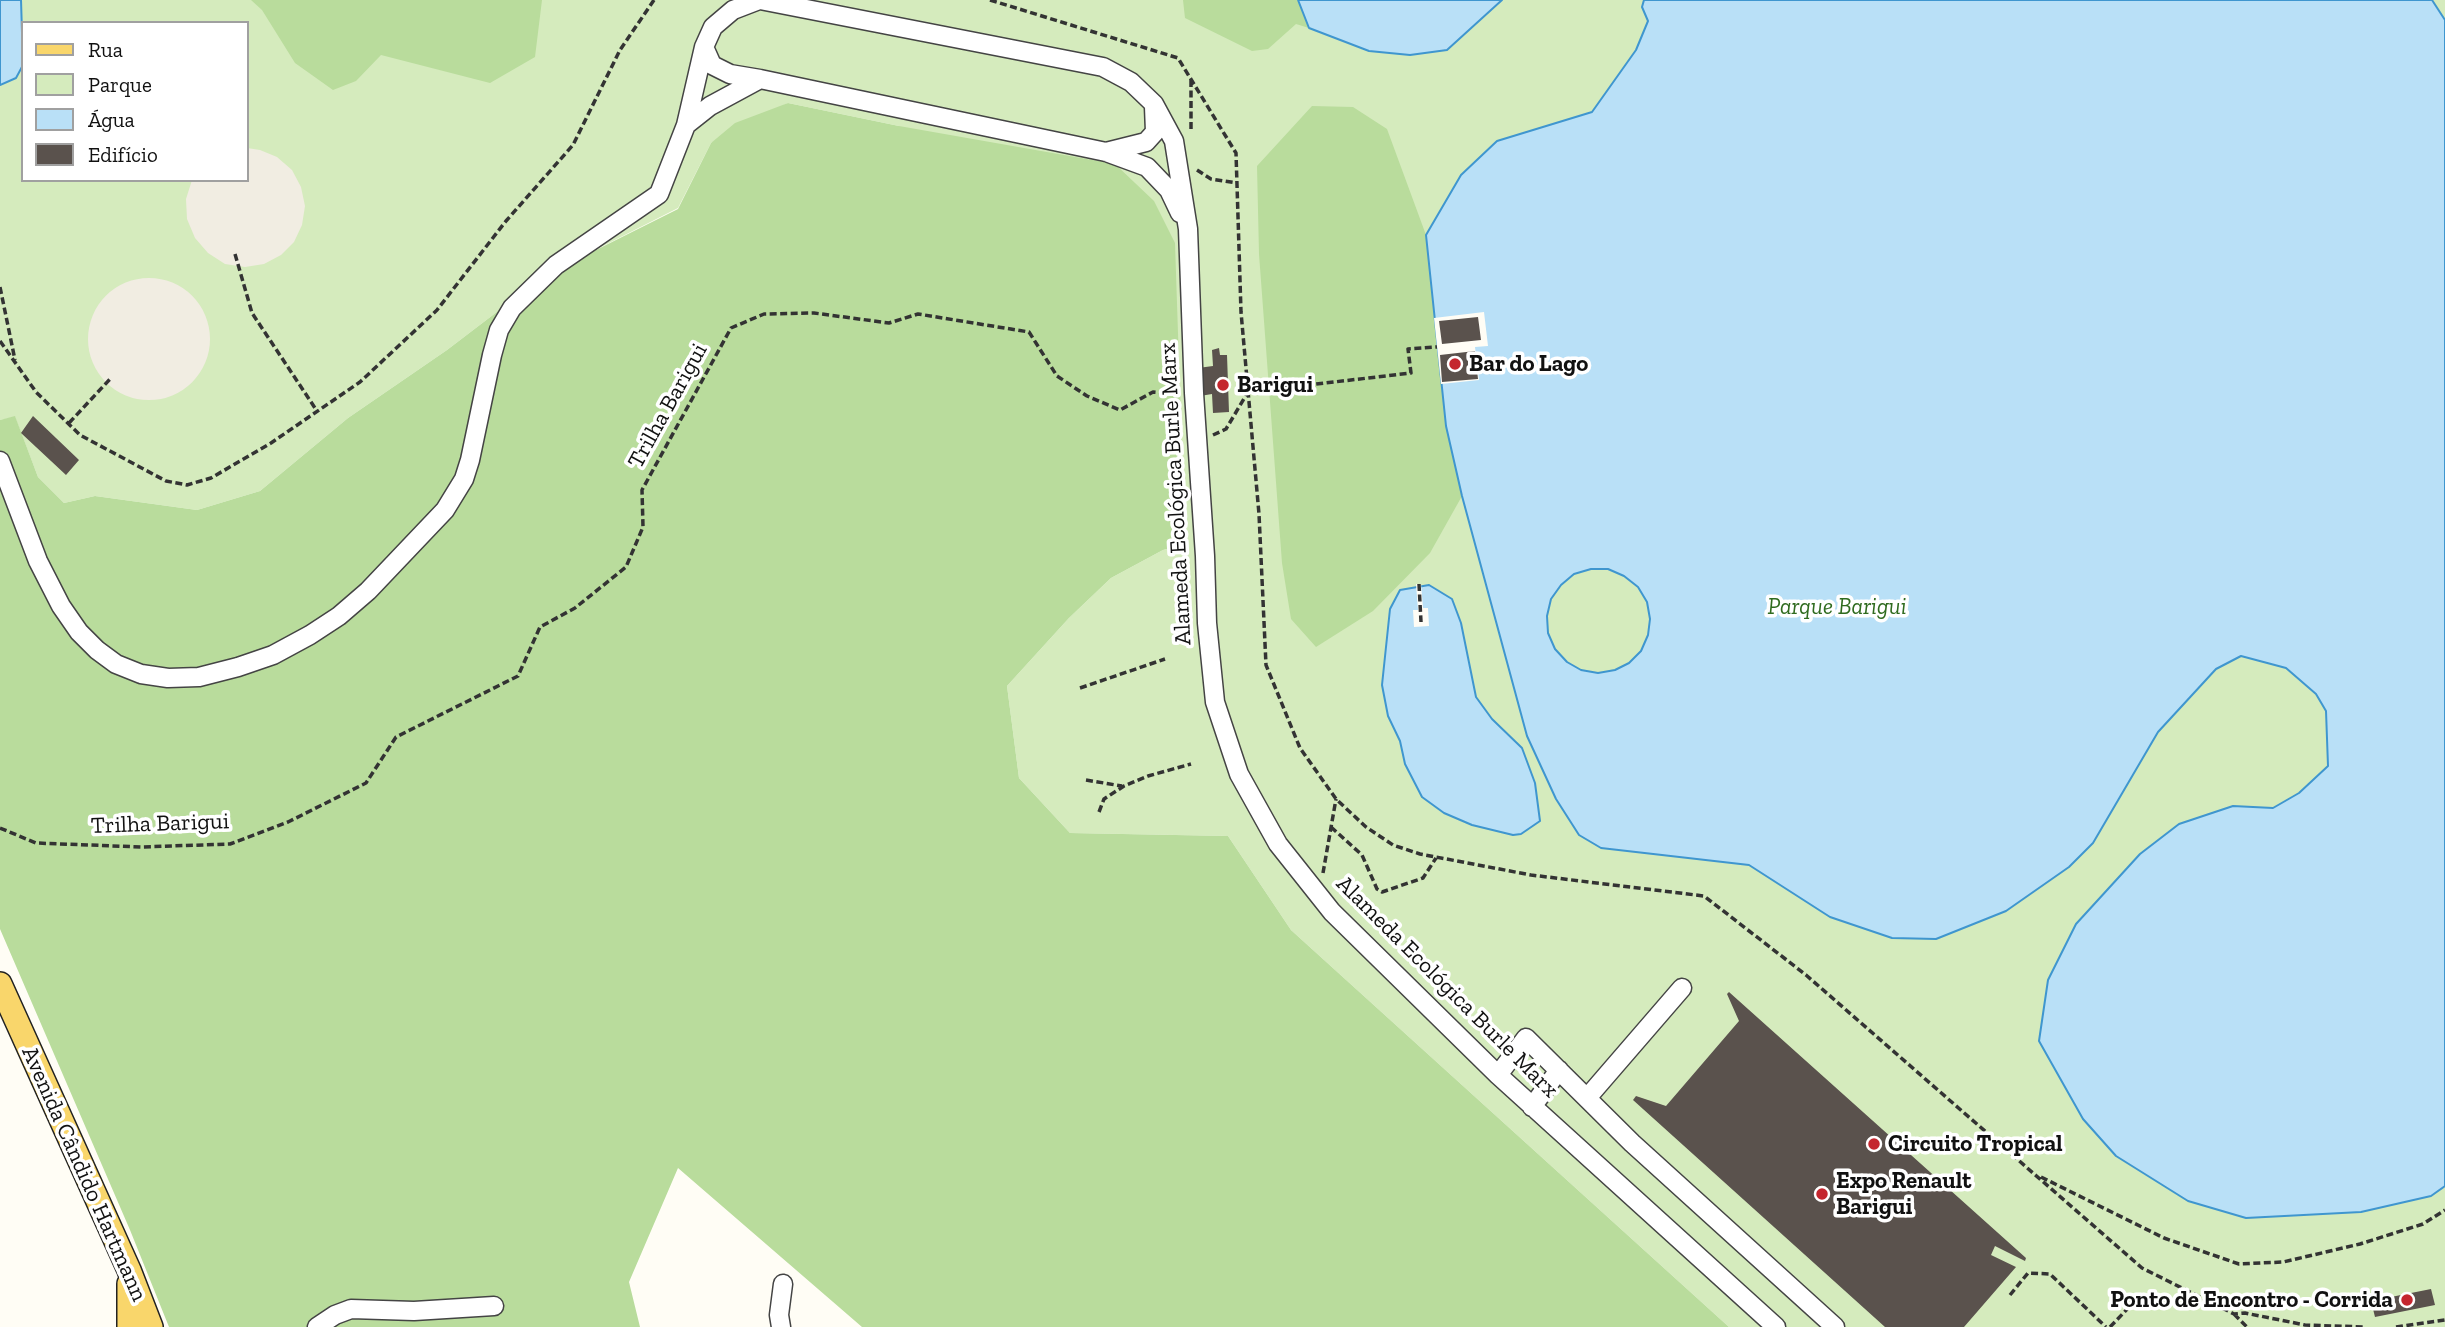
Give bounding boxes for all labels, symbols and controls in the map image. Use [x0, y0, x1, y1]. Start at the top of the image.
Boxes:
legend [21, 21, 248, 182]
text: Rua [88, 37, 123, 62]
text: Parque [88, 72, 152, 97]
text: Água [88, 107, 135, 132]
text: Edifício [88, 142, 158, 167]
street label: Trilha Barigui [622, 339, 714, 473]
street label: Alameda Ecológica Burle Marx [1154, 342, 1198, 646]
place label: Bar do Lago [1469, 350, 1588, 378]
marker: Bar do Lago [1447, 356, 1463, 372]
place label: Barigui [1237, 371, 1313, 399]
marker: Barigui [1215, 377, 1231, 393]
park label: Parque Barigui [1767, 593, 1907, 621]
street label: Trilha Barigui [90, 808, 230, 840]
street label: Alameda Ecológica Burle Marx [1330, 870, 1564, 1104]
street label: Avenida Cândido Hartmann [15, 1042, 153, 1306]
place label: Circuito Tropical [1888, 1130, 2063, 1158]
marker: Circuito Tropical [1866, 1136, 1882, 1152]
place label: Expo Renault Barigui [1836, 1167, 1972, 1221]
marker: Expo Renault Barigui [1814, 1186, 1830, 1202]
place label: Ponto de Encontro - Corrida [2110, 1286, 2393, 1314]
marker: Ponto de Encontro - Corrida [2399, 1292, 2415, 1308]

